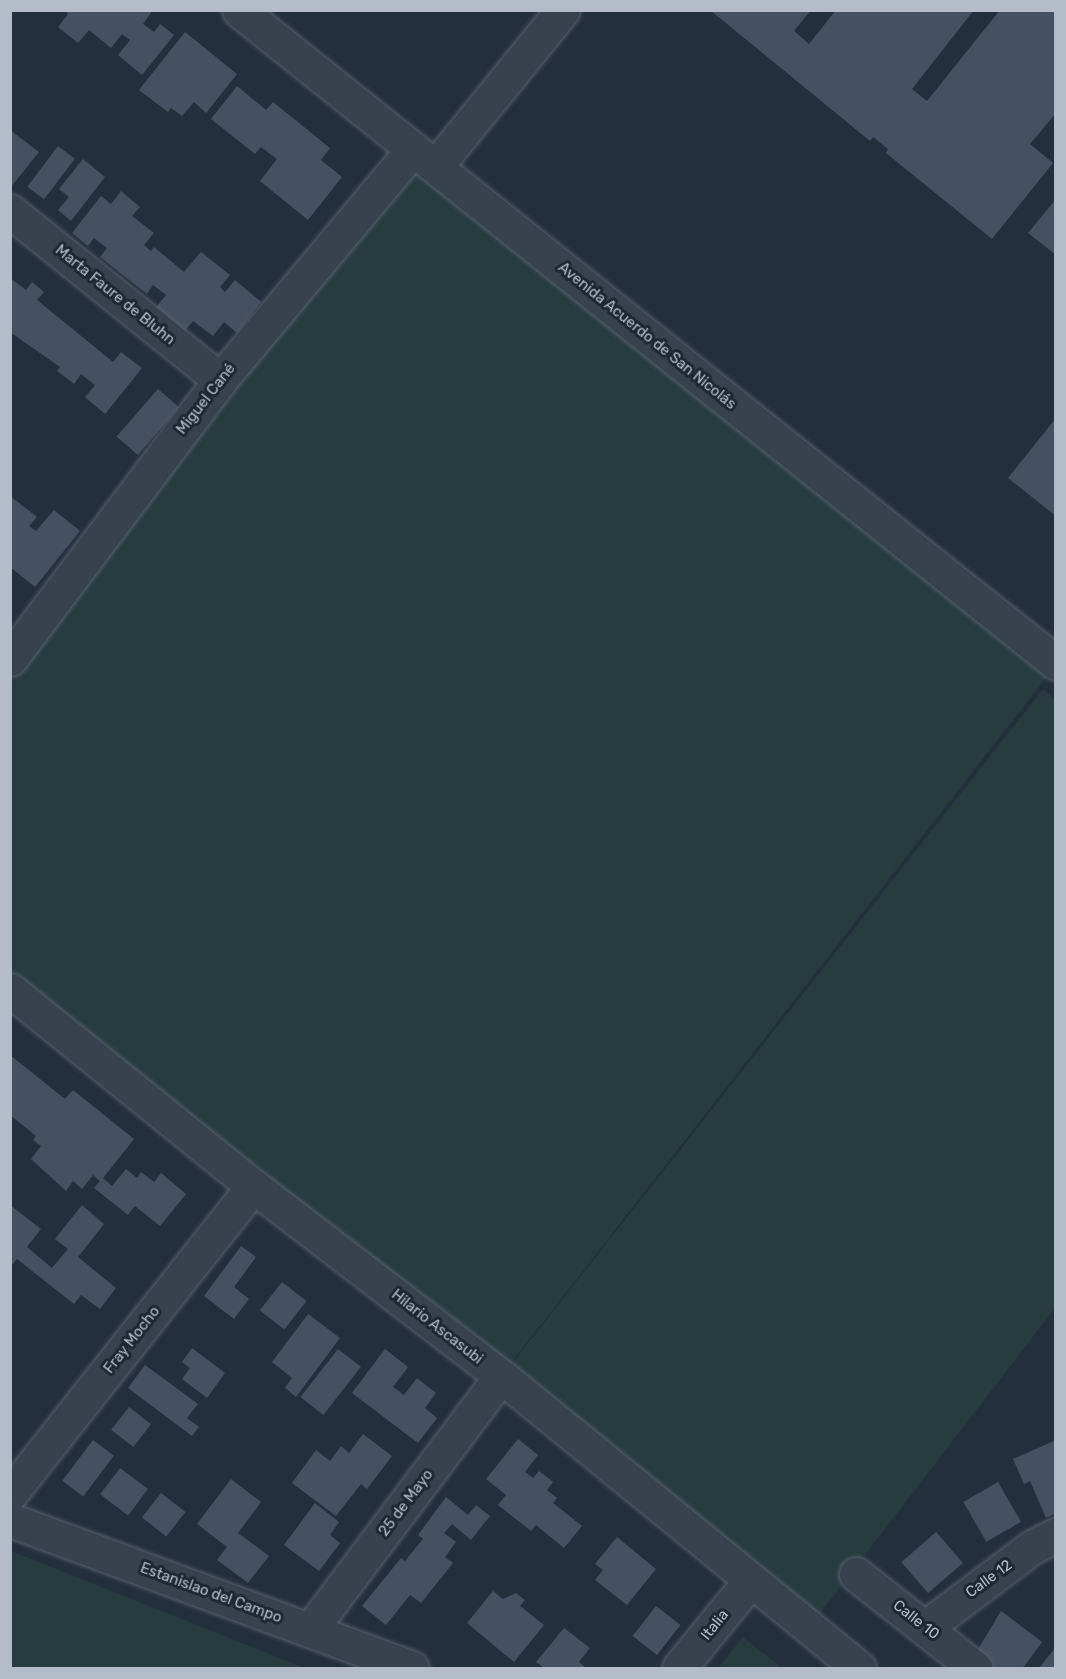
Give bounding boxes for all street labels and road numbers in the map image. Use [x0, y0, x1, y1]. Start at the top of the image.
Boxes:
street label: Marta Faure de Bluhn [51, 241, 179, 349]
street label: Avenida Acuerdo de San Nicolás [554, 259, 740, 413]
street label: Miguel Cané [173, 360, 239, 438]
street label: Hilario Ascasubi [388, 1286, 486, 1368]
street label: Fray Mocho [100, 1303, 164, 1377]
street label: 25 de Mayo [375, 1466, 437, 1540]
street label: Calle 12 [962, 1556, 1016, 1602]
street label: Estanislao del Campo [138, 1559, 284, 1627]
street label: Calle 10 [889, 1596, 943, 1644]
street label: Italia [697, 1606, 733, 1644]

